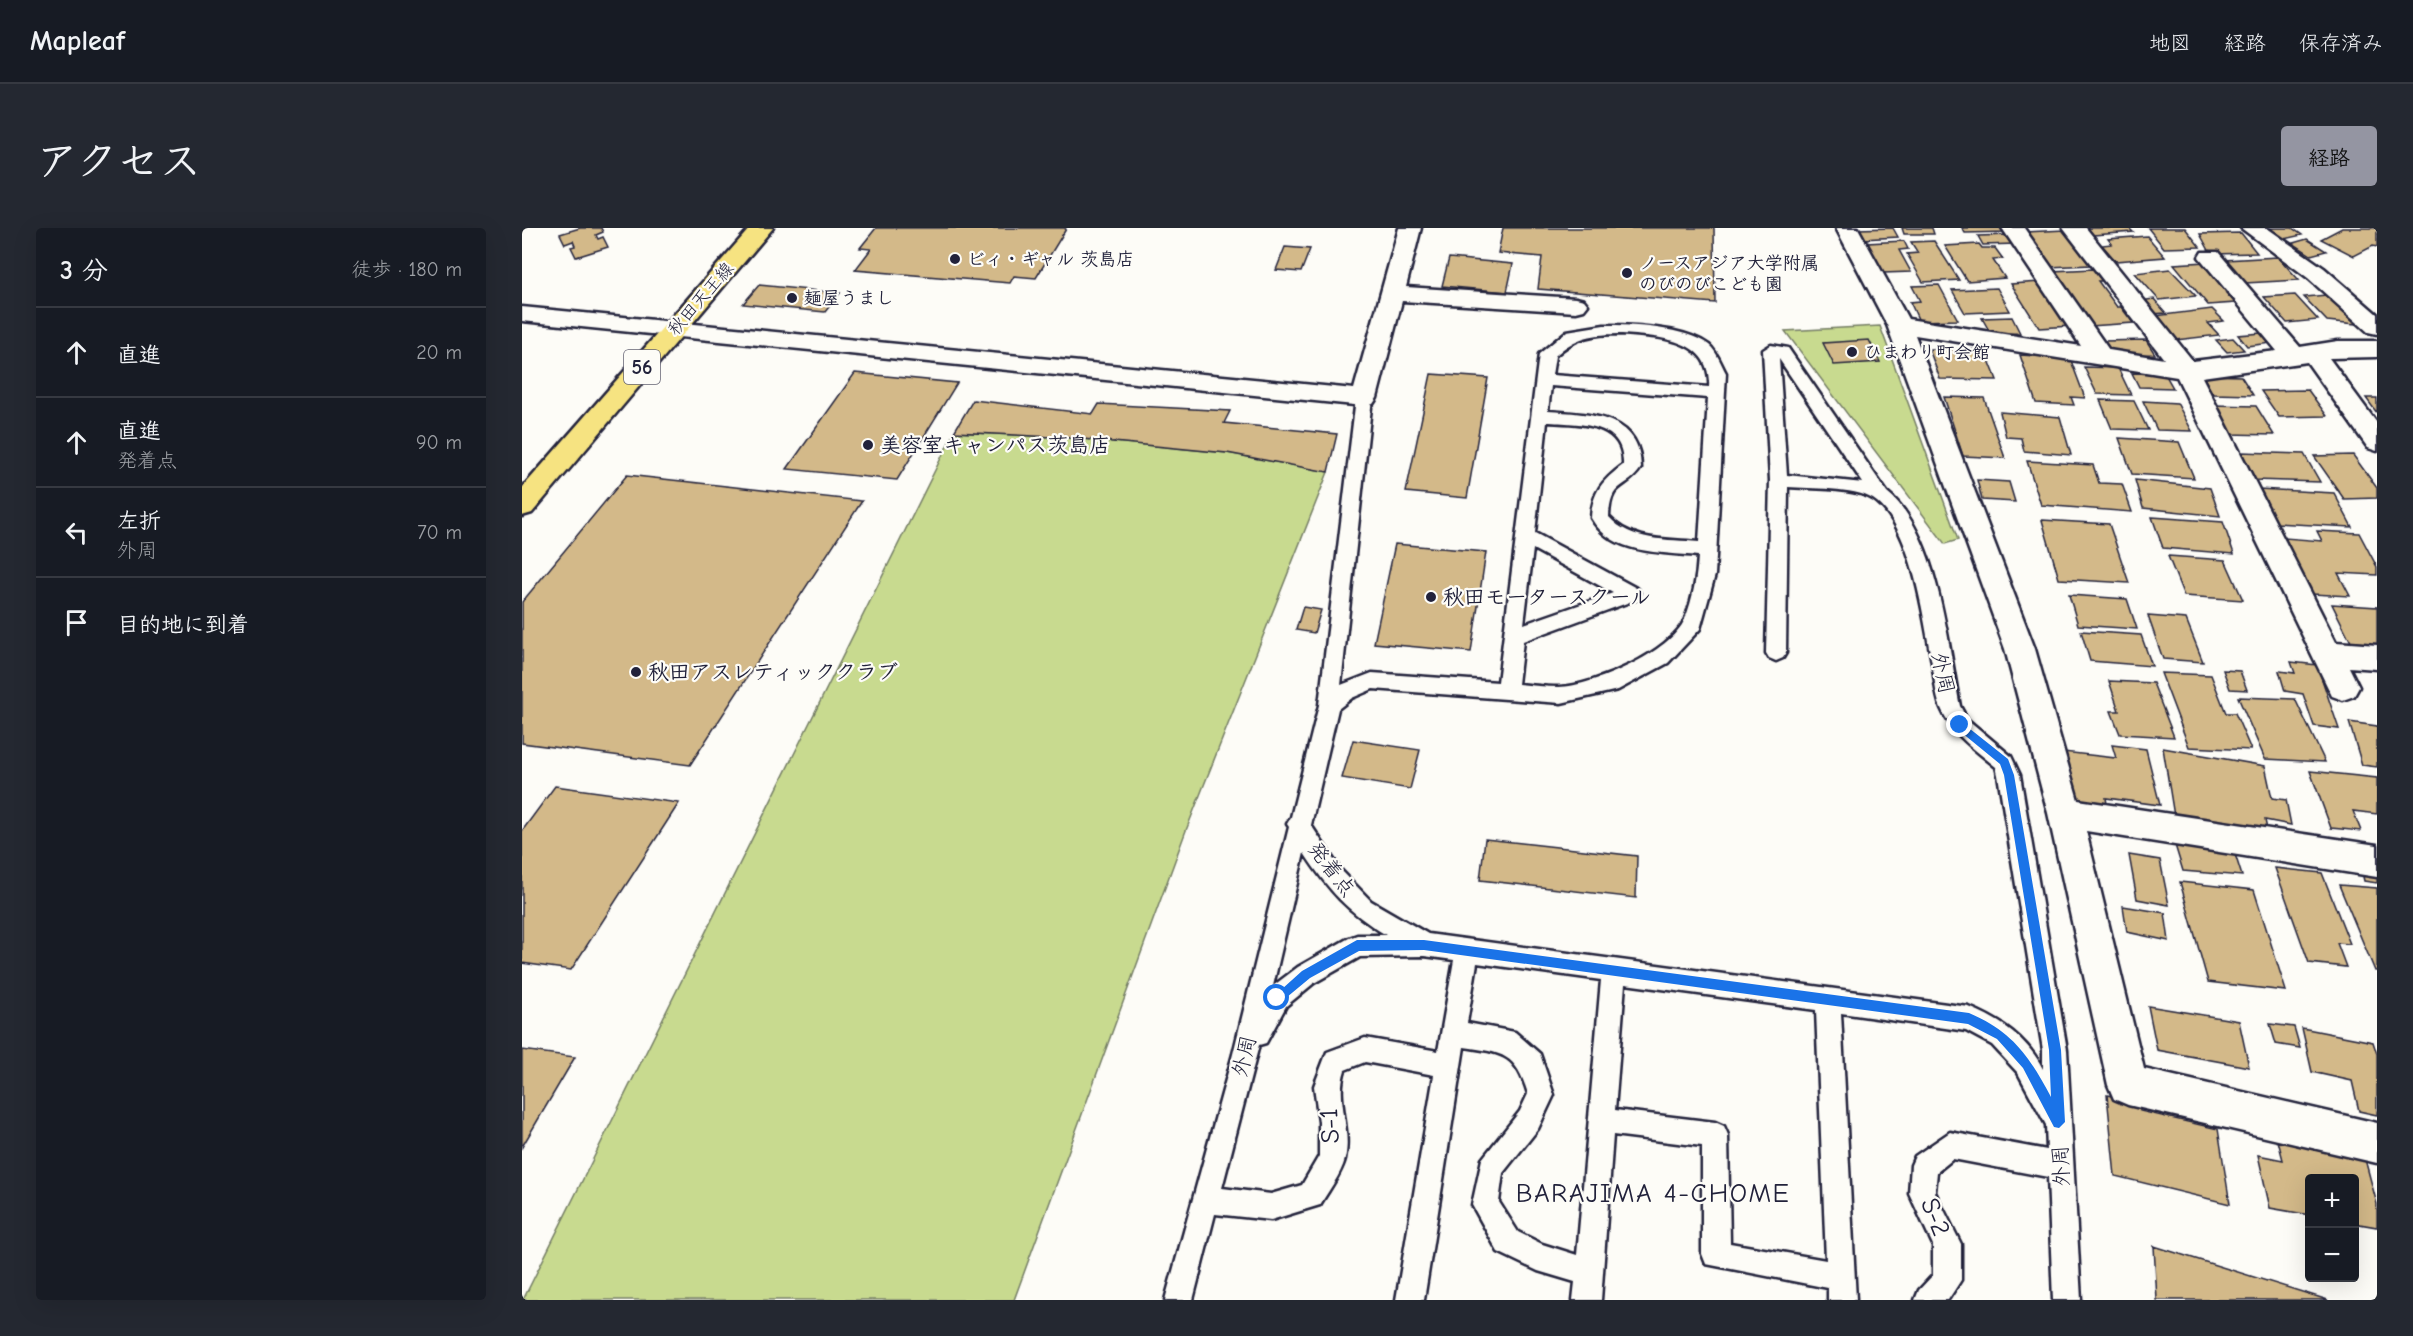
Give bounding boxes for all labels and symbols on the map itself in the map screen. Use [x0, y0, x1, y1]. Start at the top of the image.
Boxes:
place label: ビィ・ギャル 茨島店 [967, 249, 1134, 270]
marker: ビィ・ギャル 茨島店 [948, 252, 962, 266]
place label: ノースアジア大学附属 のびのびこども園 [1639, 253, 1819, 295]
street label: 秋田天王線 [664, 258, 738, 340]
marker: ノースアジア大学附属 のびのびこども園 [1620, 266, 1634, 280]
place label: 麺屋うまし [804, 288, 894, 309]
marker: 麺屋うまし [785, 291, 799, 305]
place label: ひまわり町会館 [1864, 342, 1990, 363]
marker: ひまわり町会館 [1845, 345, 1859, 359]
road number: 56 [624, 350, 660, 384]
place label: 美容室キャンパス茨島店 [880, 433, 1110, 457]
marker: 美容室キャンパス茨島店 [861, 438, 875, 452]
place label: 秋田モータースクール [1443, 585, 1651, 609]
marker: 秋田モータースクール [1424, 590, 1438, 604]
street label: 外周 [1927, 650, 1959, 696]
place label: 秋田アスレティッククラブ [648, 660, 898, 684]
marker: 秋田アスレティッククラブ [629, 665, 643, 679]
route end [1946, 711, 1972, 737]
street label: 発着点 [1303, 837, 1361, 901]
route start [1263, 984, 1289, 1010]
street label: 外周 [1227, 1033, 1261, 1079]
street label: S-1 [1314, 1108, 1346, 1144]
street label: 外周 [2048, 1144, 2074, 1188]
district label: BARAJIMA 4-CHOME [1516, 1178, 1790, 1209]
street label: S-2 [1914, 1194, 1956, 1240]

